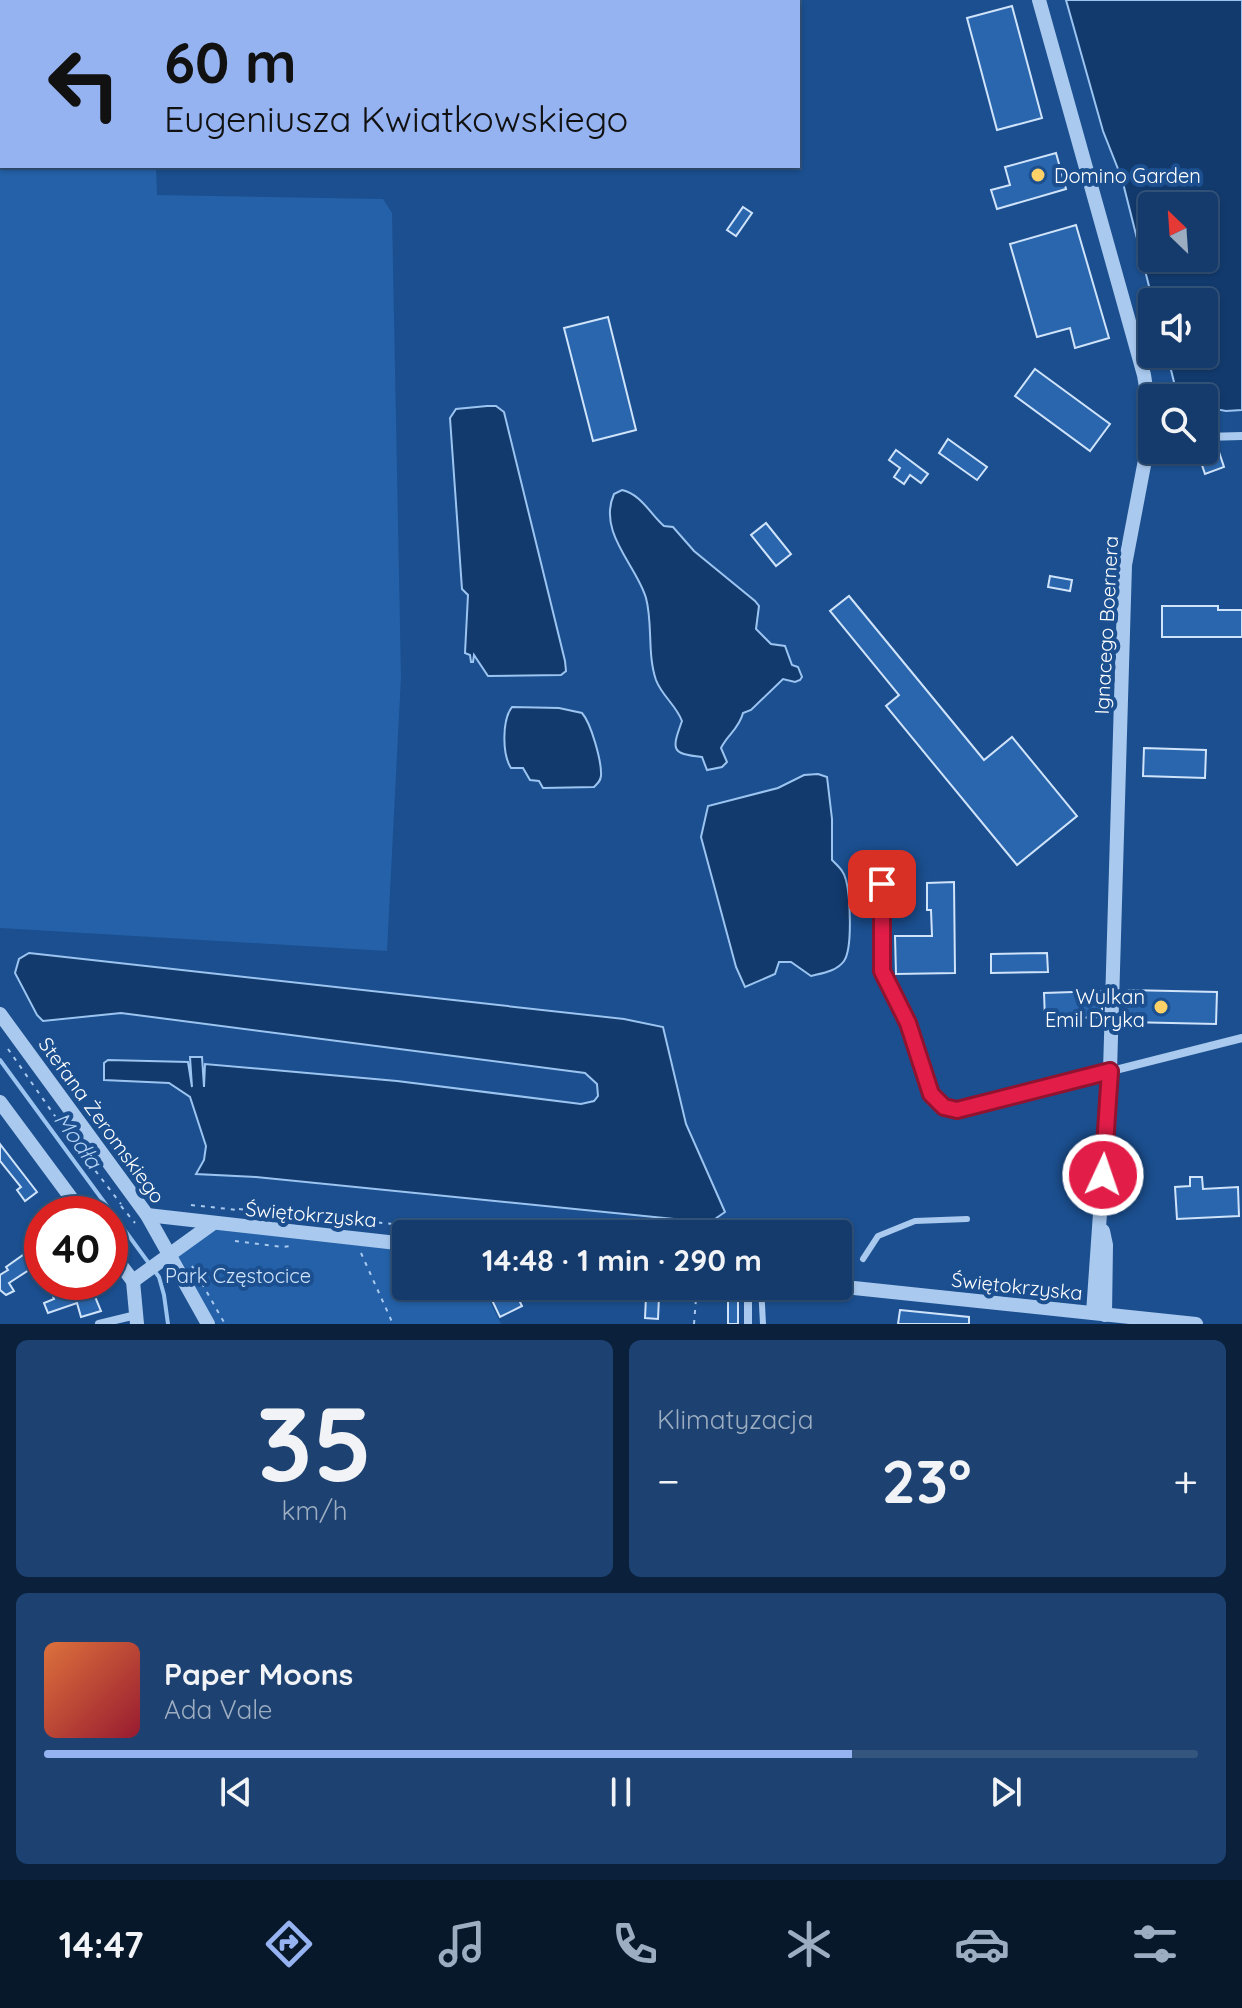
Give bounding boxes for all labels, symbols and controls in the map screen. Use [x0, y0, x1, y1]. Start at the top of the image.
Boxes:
text: 60 m [164, 27, 297, 97]
icon: left [32, 32, 136, 136]
text: Eugeniusza Kwiatkowskiego [164, 96, 628, 141]
place label: Domino Garden [1054, 163, 1201, 188]
marker: Domino Garden [1029, 166, 1047, 184]
north arrow [1138, 192, 1218, 272]
map controls [1138, 192, 1218, 464]
button: sound [1138, 288, 1218, 368]
button: search [1138, 384, 1218, 464]
street label: Ignacego Boernera [1089, 535, 1123, 715]
pin [848, 850, 916, 918]
icon: arrive [860, 862, 904, 906]
place label: Wulkan Emil Dryka [1045, 984, 1145, 1032]
marker: Wulkan Emil Dryka [1152, 998, 1170, 1016]
street label: Stefana Żeromskiego [33, 1032, 171, 1208]
water label: Modła [48, 1106, 109, 1175]
position arrow [1061, 1133, 1145, 1217]
speed limit sign: 40 [24, 1196, 128, 1300]
street label: Świętokrzyska [244, 1196, 378, 1232]
text: 14:48 · 1 min · 290 m [482, 1241, 762, 1279]
park label: Park Częstocice [165, 1263, 311, 1288]
street label: Świętokrzyska [950, 1267, 1084, 1305]
text: 35 [257, 1377, 372, 1507]
text: Klimatyzacja [657, 1403, 814, 1436]
text: 23° [882, 1443, 972, 1518]
text: − [657, 1453, 680, 1508]
text: + [1173, 1453, 1198, 1508]
text: km/h [282, 1494, 347, 1527]
text: Paper Moons [164, 1655, 353, 1693]
text: Ada Vale [164, 1693, 273, 1726]
icon: previous [214, 1770, 258, 1814]
icon: pause [599, 1770, 643, 1814]
icon: next [984, 1770, 1028, 1814]
icon: directions [261, 1916, 317, 1972]
icon: music [434, 1916, 490, 1972]
icon: phone [607, 1916, 663, 1972]
icon: climate [781, 1916, 837, 1972]
icon: car [954, 1916, 1010, 1972]
icon: filters [1127, 1916, 1183, 1972]
text: 14:47 [59, 1922, 144, 1967]

